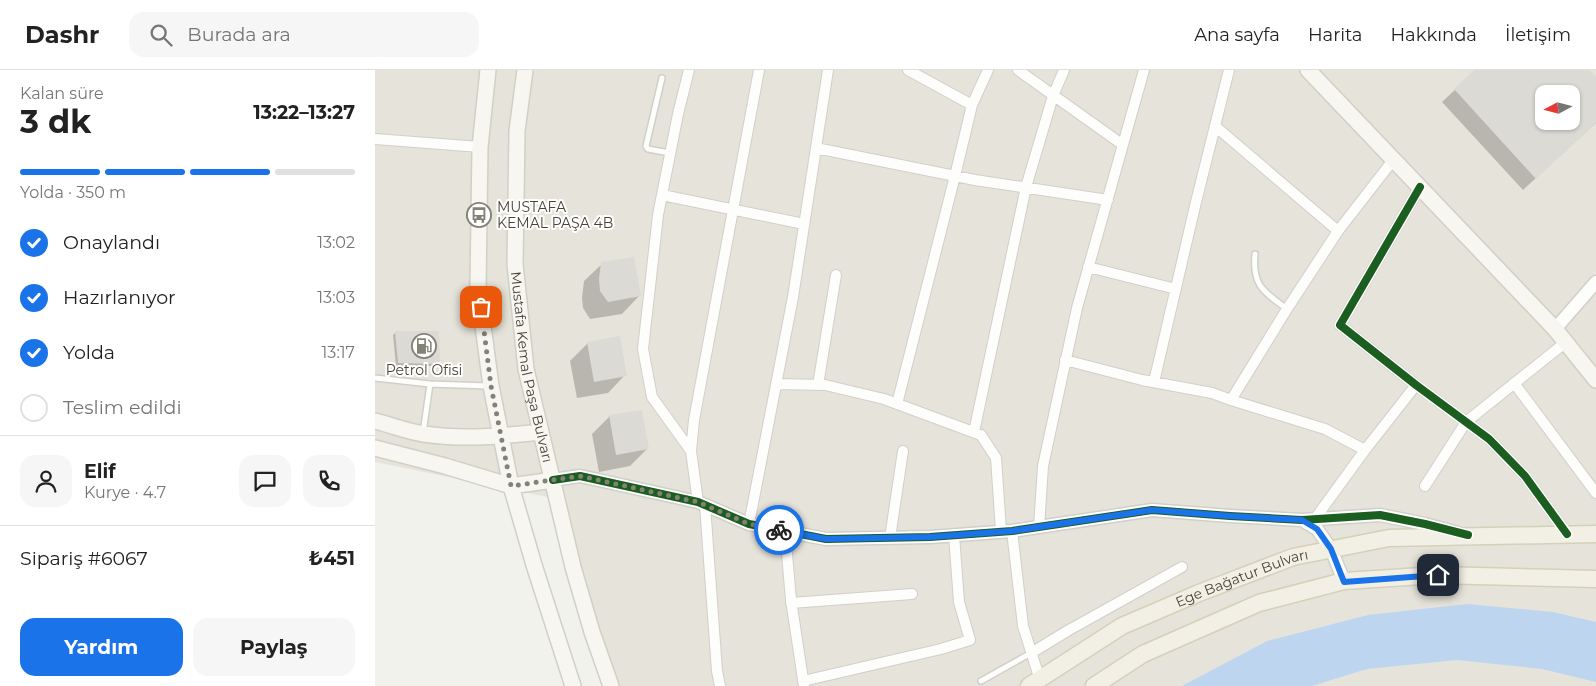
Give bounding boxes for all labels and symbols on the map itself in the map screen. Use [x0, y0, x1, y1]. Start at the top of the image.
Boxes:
north arrow [1535, 85, 1580, 130]
place label: MUSTAFA KEMAL PAŞA 4B [497, 198, 613, 232]
bus stop icon: MUSTAFA KEMAL PAŞA 4B [466, 202, 492, 228]
street label: Mustafa Kemal Paşa Bulvarı [507, 270, 557, 464]
pin [460, 286, 502, 328]
fuel station icon: Petrol Ofisi [411, 333, 437, 359]
place label: Petrol Ofisi [386, 361, 462, 379]
courier [754, 505, 804, 555]
street label: Ege Bağatur Bulvarı [1173, 545, 1310, 611]
pin [1417, 554, 1459, 596]

